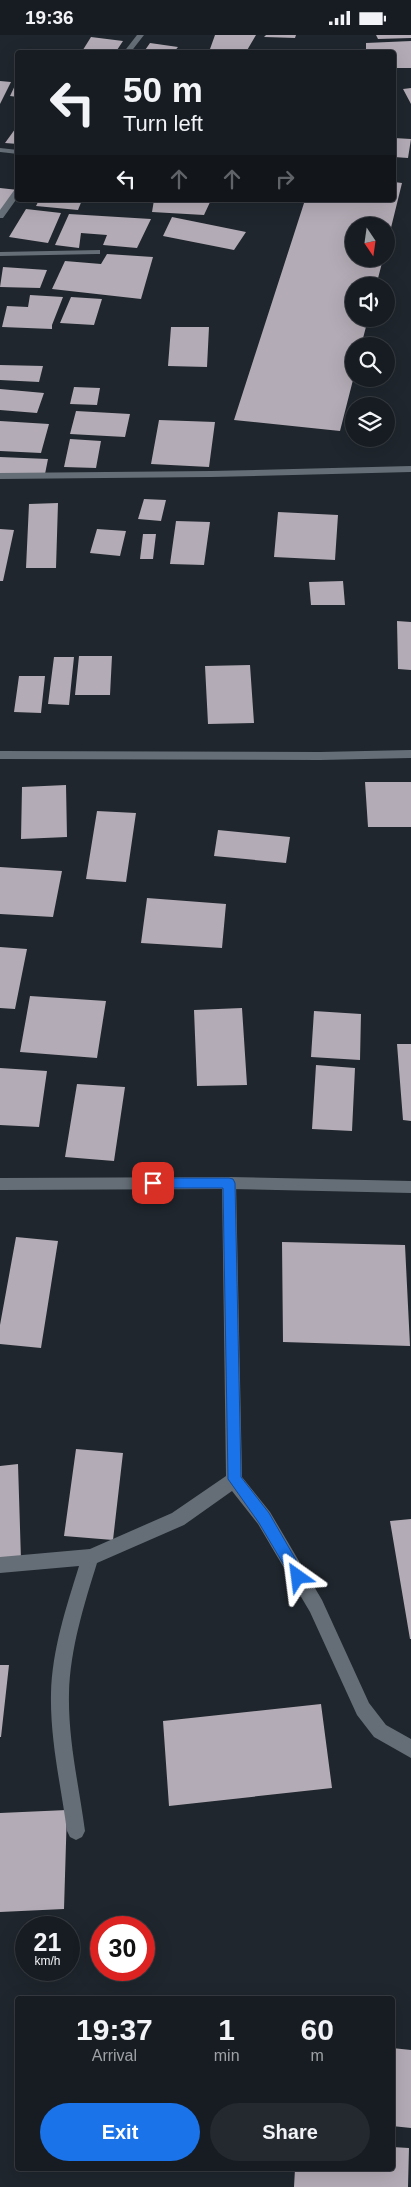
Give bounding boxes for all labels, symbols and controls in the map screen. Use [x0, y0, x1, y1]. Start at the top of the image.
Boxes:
text: 19:36 [25, 7, 74, 28]
icon: left [40, 70, 105, 135]
text: 50 m [123, 70, 203, 109]
text: Turn left [123, 111, 203, 136]
icon: left [112, 165, 140, 193]
icon: ahead [165, 165, 193, 193]
icon: ahead [218, 165, 246, 193]
icon: right [271, 165, 299, 193]
north arrow [345, 217, 395, 267]
map controls [345, 217, 395, 447]
button: sound [345, 277, 395, 327]
button: search [345, 337, 395, 387]
button: layers [345, 397, 395, 447]
pin [132, 1162, 174, 1204]
icon: arrive [139, 1169, 167, 1197]
position arrow [271, 1550, 323, 1602]
speed limit sign: 30 [90, 1916, 155, 1981]
text: 21 [34, 1928, 61, 1956]
text: km/h [34, 1954, 61, 1968]
text: 19:37 [76, 2013, 153, 2046]
text: 1 [218, 2013, 235, 2046]
text: 60 [301, 2013, 334, 2046]
text: Arrival [92, 2047, 137, 2064]
text: min [214, 2047, 240, 2064]
text: m [311, 2047, 324, 2064]
button: Exit [40, 2103, 200, 2161]
button: Share [210, 2103, 370, 2161]

